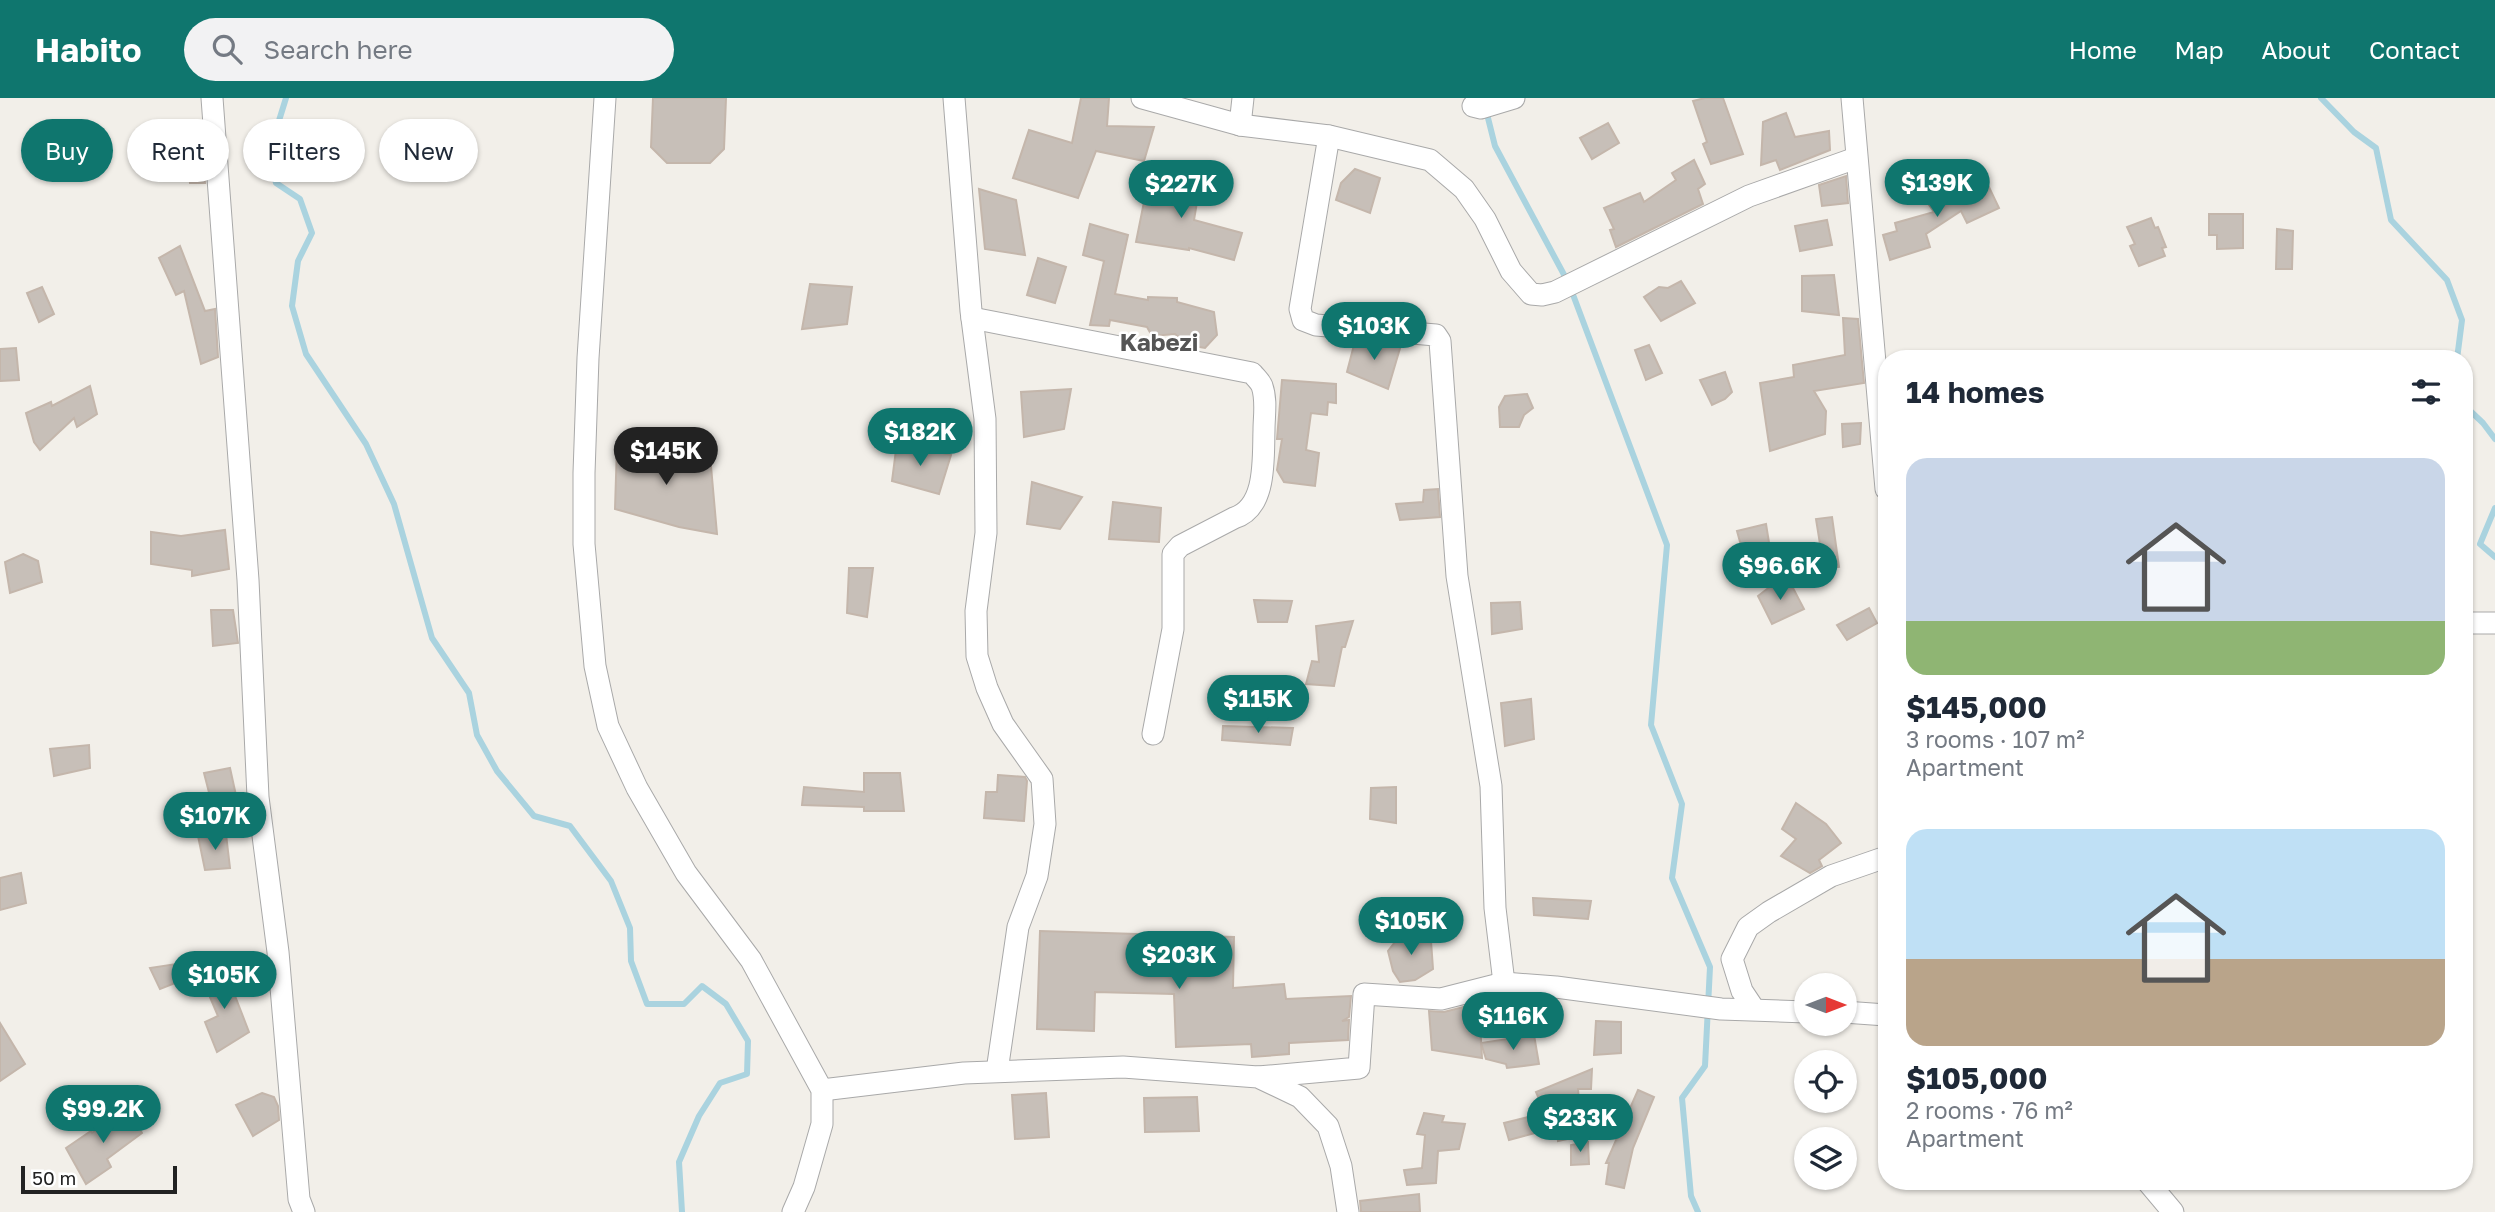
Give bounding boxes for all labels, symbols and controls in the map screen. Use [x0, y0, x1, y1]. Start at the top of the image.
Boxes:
search box [184, 18, 674, 81]
text: Habito [35, 30, 142, 69]
icon: search [208, 30, 246, 68]
text: Search here [264, 34, 413, 65]
text: Home [2069, 35, 2137, 64]
text: Map [2175, 35, 2224, 64]
text: About [2262, 35, 2331, 64]
text: Contact [2369, 35, 2460, 64]
chip: Buy [21, 119, 113, 182]
chip: Rent [127, 119, 229, 182]
chip: Filters [243, 119, 365, 182]
chip: New [379, 119, 478, 182]
pin: $139K [1888, 159, 1986, 219]
pin: $227K [1132, 160, 1230, 220]
text: $139K [1901, 168, 1973, 196]
text: $227K [1145, 169, 1217, 197]
pin: $103K [1325, 302, 1423, 362]
text: $103K [1338, 311, 1410, 339]
district label: Kabezi [1120, 327, 1198, 356]
icon: filters [2407, 373, 2445, 411]
text: 14 homes [1906, 374, 2045, 410]
pin: $182K [871, 408, 969, 468]
text: $182K [884, 417, 956, 445]
pin: $145K [617, 428, 715, 487]
text: $145K [630, 436, 702, 464]
icon: home [2113, 504, 2239, 630]
pin: $96.6K [1723, 542, 1837, 602]
text: $96.6K [1738, 551, 1822, 579]
pin: $115K [1209, 676, 1307, 735]
text: $115K [1223, 684, 1293, 712]
text: $145,000 [1906, 689, 2047, 725]
text: 3 rooms · 107 m² [1906, 725, 2084, 753]
text: Apartment [1906, 753, 2024, 781]
pin: $107K [166, 792, 264, 852]
text: $107K [179, 801, 251, 829]
icon: home [2113, 875, 2239, 1001]
pin: $105K [1362, 898, 1460, 957]
text: $105K [1375, 906, 1447, 934]
pin: $203K [1130, 932, 1228, 991]
text: $203K [1141, 940, 1217, 968]
pin: $105K [175, 951, 273, 1011]
text: $105K [188, 960, 260, 988]
north arrow [1794, 973, 1857, 1036]
map controls [1794, 973, 1857, 1190]
pin: $116K [1464, 992, 1562, 1052]
text: $116K [1478, 1001, 1548, 1029]
button: locate [1794, 1050, 1857, 1113]
text: $105,000 [1906, 1060, 2047, 1096]
pin: $99.2K [46, 1086, 160, 1145]
text: $99.2K [62, 1094, 144, 1122]
pin: $233K [1531, 1094, 1629, 1154]
text: 2 rooms · 76 m² [1906, 1096, 2073, 1124]
text: $233K [1543, 1103, 1617, 1131]
text: Apartment [1906, 1124, 2024, 1152]
button: layers [1794, 1127, 1857, 1190]
scale bar [21, 1163, 177, 1195]
text: 50 m [32, 1166, 76, 1189]

